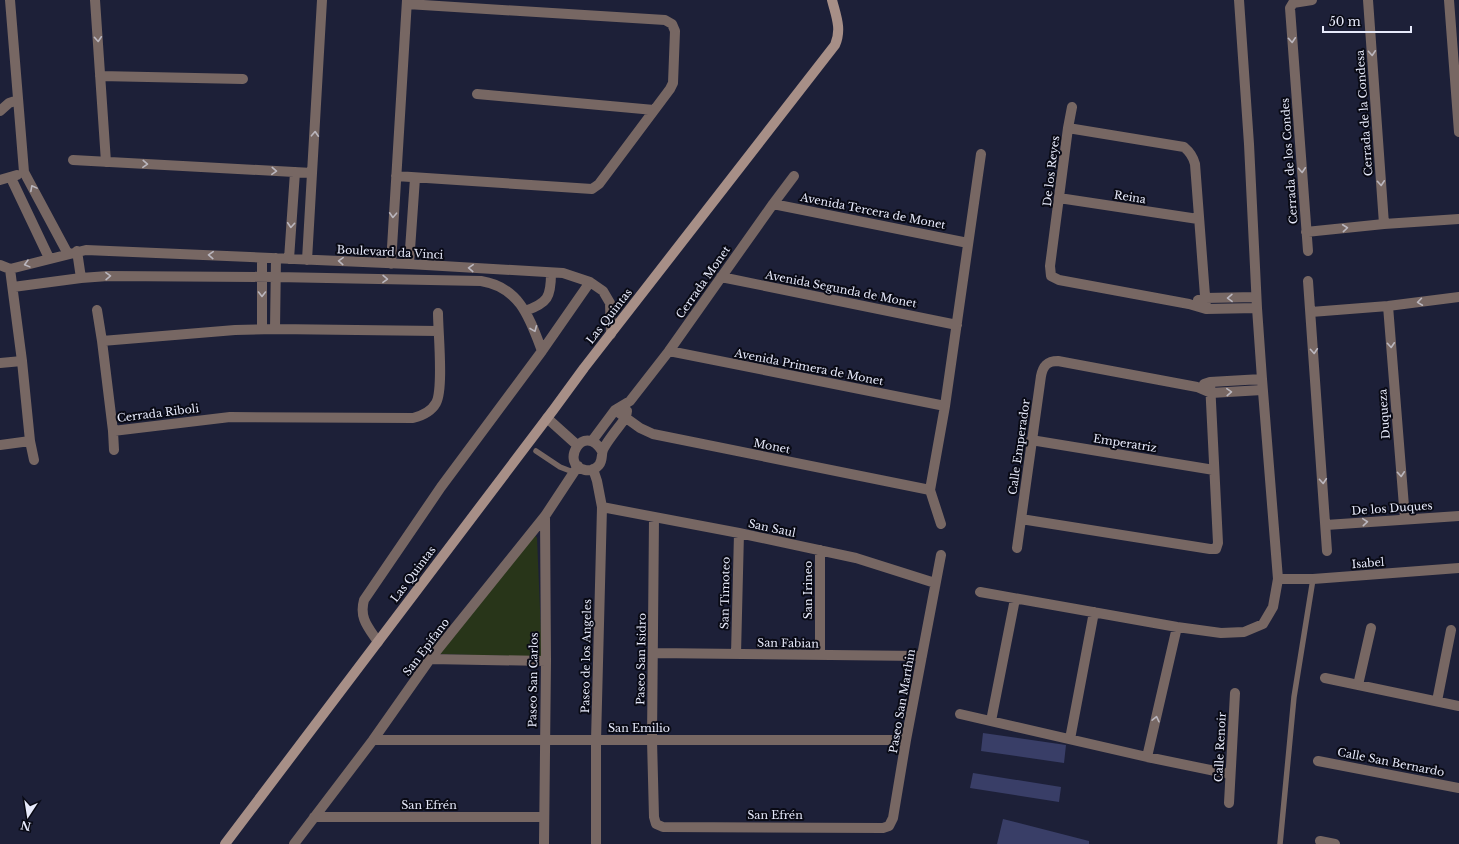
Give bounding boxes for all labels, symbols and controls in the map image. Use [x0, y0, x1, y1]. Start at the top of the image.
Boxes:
scale bar [1323, 8, 1411, 34]
text: 50 m [1329, 14, 1361, 29]
one-way arrow [93, 36, 102, 42]
one-way arrow [1287, 37, 1296, 43]
street label: Cerrada de la Condesa [1353, 49, 1375, 176]
one-way arrow [1367, 50, 1376, 56]
street label: Cerrada de los Condes [1278, 97, 1300, 225]
one-way arrow [310, 131, 319, 137]
street label: De los Reyes [1040, 135, 1062, 207]
one-way arrow [142, 160, 148, 169]
one-way arrow [271, 167, 277, 175]
one-way arrow [1297, 167, 1306, 173]
one-way arrow [1376, 180, 1385, 186]
one-way arrow [30, 185, 37, 192]
street label: Reina [1113, 188, 1148, 207]
street label: Avenida Tercera de Monet [798, 190, 948, 232]
one-way arrow [389, 212, 398, 218]
one-way arrow [287, 222, 296, 228]
one-way arrow [1342, 224, 1348, 233]
street label: Boulevard da Vinci [336, 242, 444, 262]
street label: Cerrada Monet [673, 242, 734, 321]
one-way arrow [208, 251, 214, 260]
one-way arrow [338, 257, 344, 266]
one-way arrow [24, 259, 31, 268]
one-way arrow [468, 264, 474, 273]
street label: Avenida Segunda de Monet [763, 267, 919, 311]
one-way arrow [105, 272, 111, 281]
one-way arrow [382, 275, 388, 283]
street label: Las Quintas [583, 285, 635, 347]
one-way arrow [258, 291, 266, 297]
one-way arrow [1227, 294, 1233, 302]
one-way arrow [1417, 297, 1423, 306]
one-way arrow [529, 326, 537, 333]
one-way arrow [1386, 342, 1395, 348]
street label: Avenida Primera de Monet [732, 345, 885, 388]
one-way arrow [1310, 348, 1319, 354]
one-way arrow [1226, 388, 1232, 397]
street label: Duqueza [1375, 388, 1393, 440]
street label: Calle Emperador [1005, 398, 1033, 496]
street label: Cerrada Riboli [116, 401, 200, 425]
street label: Emperatriz [1092, 431, 1158, 455]
street label: Monet [753, 436, 792, 457]
one-way arrow [1396, 471, 1405, 477]
one-way arrow [1319, 478, 1327, 484]
street label: De los Duques [1351, 498, 1433, 518]
street label: San Saul [747, 516, 797, 540]
one-way arrow [1362, 518, 1368, 527]
street label: Las Quintas [387, 543, 439, 605]
street label: Isabel [1351, 555, 1385, 571]
street label: San Timoteo [717, 557, 733, 629]
street label: San Irineo [801, 561, 815, 619]
street label: Paseo de los Angeles [578, 599, 594, 713]
street label: Paseo San Isidro [633, 613, 649, 705]
street label: San Epifano [400, 615, 452, 679]
street label: Paseo San Carlos [525, 632, 541, 728]
street label: San Fabian [757, 635, 819, 651]
street label: Paseo San Marthin [886, 647, 918, 754]
street label: Calle Renoir [1211, 711, 1229, 782]
one-way arrow [1151, 715, 1159, 722]
street label: San Emilio [608, 721, 670, 735]
street label: Calle San Bernardo [1336, 745, 1446, 779]
north arrow [8, 796, 48, 836]
street label: San Efrén [401, 798, 457, 812]
street label: San Efrén [747, 808, 803, 822]
text: N [19, 818, 32, 834]

